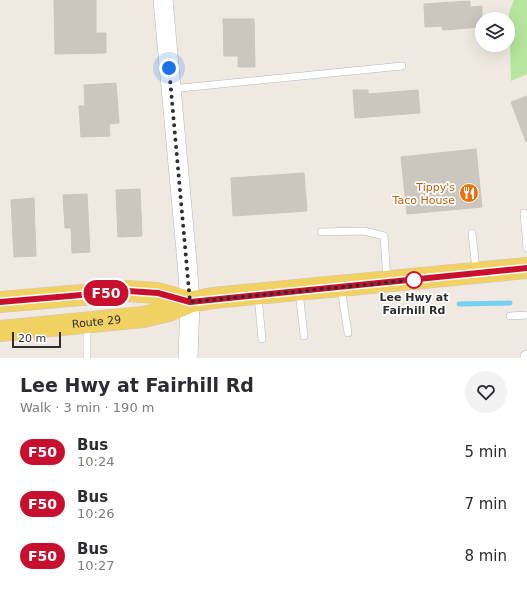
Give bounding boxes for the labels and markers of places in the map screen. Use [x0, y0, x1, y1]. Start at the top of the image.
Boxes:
place label: Tippy's Taco House [392, 181, 455, 207]
restaurant icon: Tippy's Taco House [458, 182, 480, 204]
marker: Lee Hwy at Fairhill Rd [405, 271, 423, 289]
place label: Lee Hwy at Fairhill Rd [380, 291, 448, 317]

